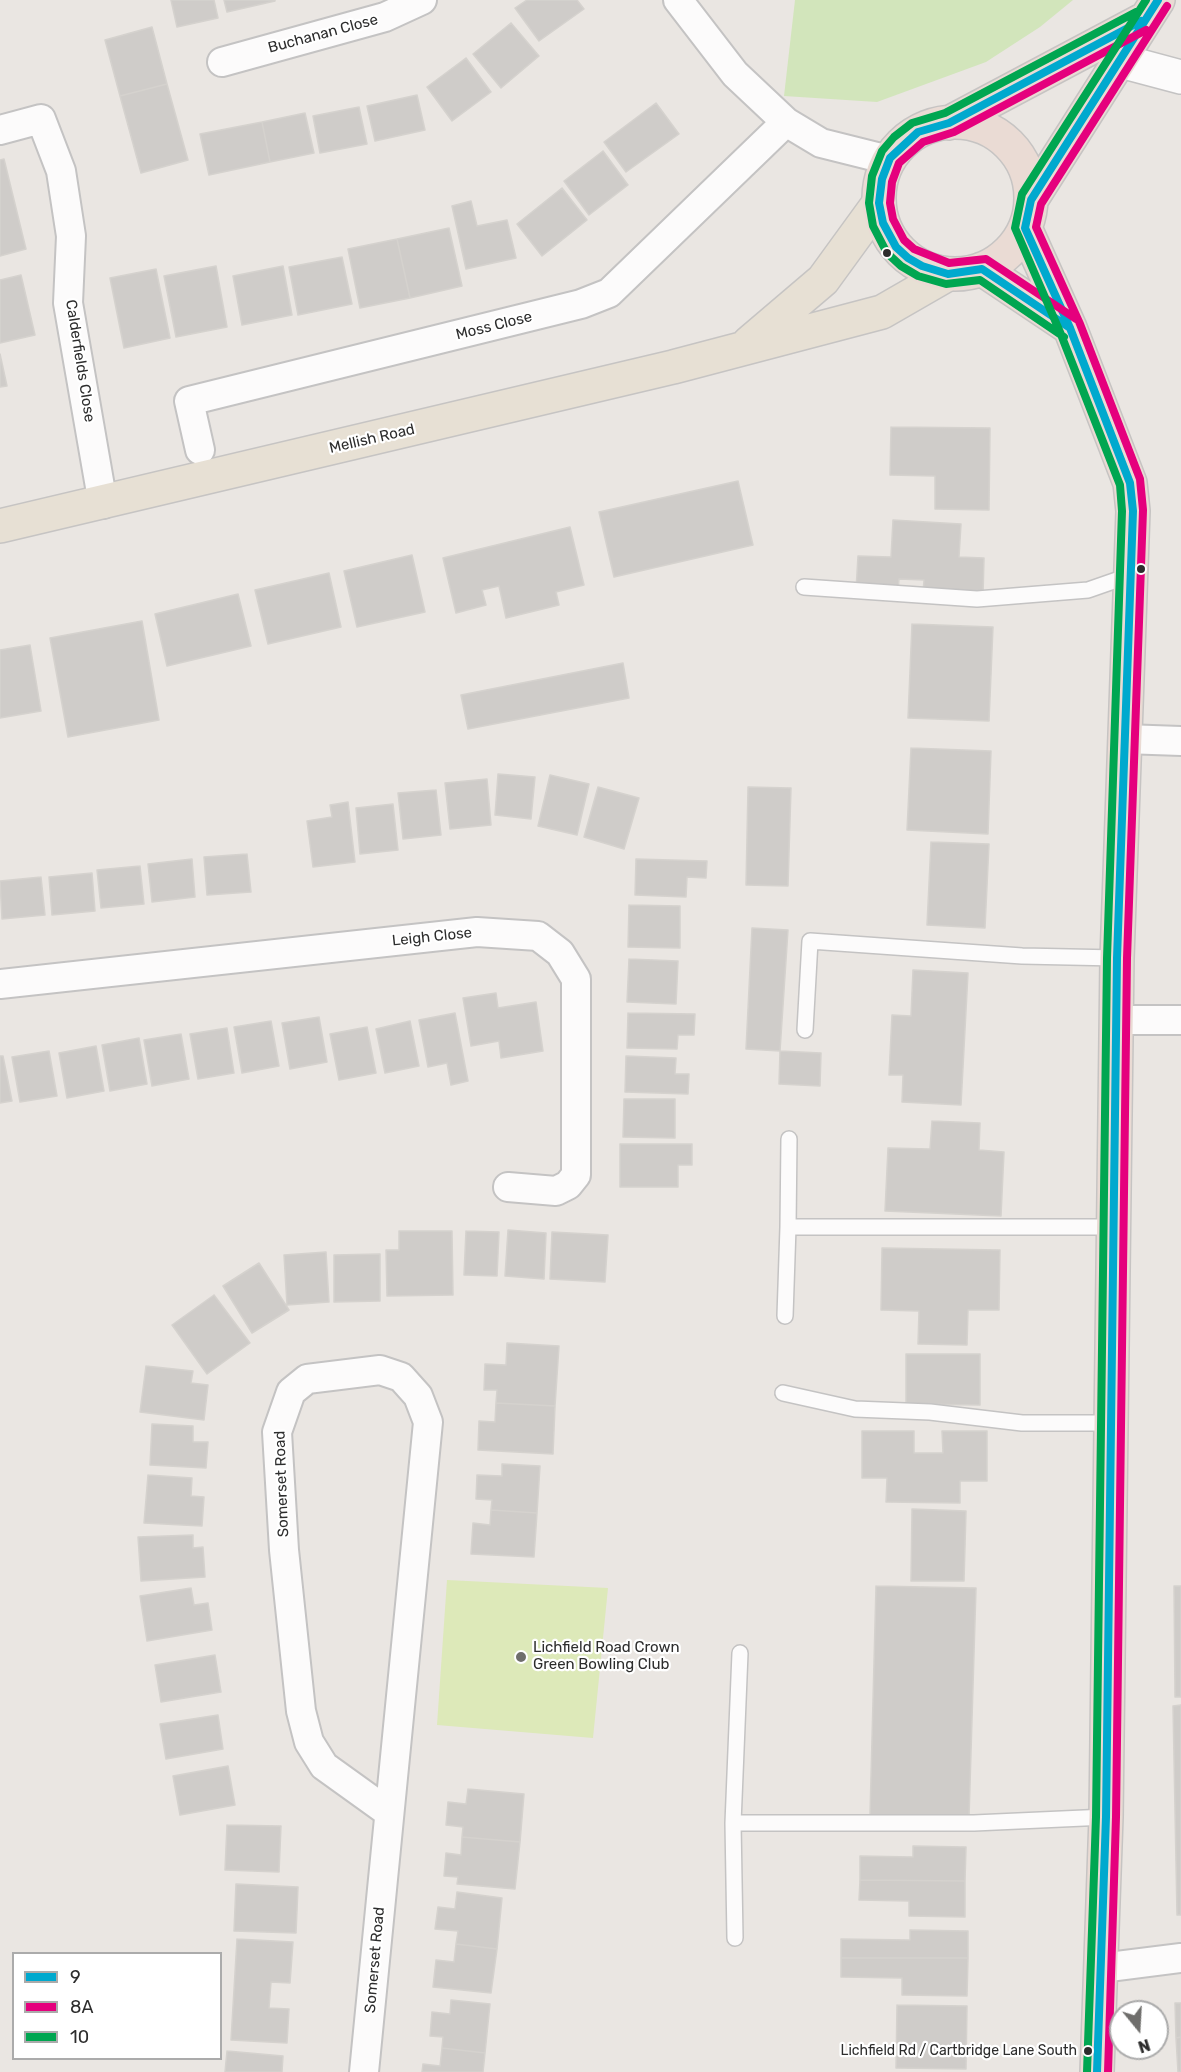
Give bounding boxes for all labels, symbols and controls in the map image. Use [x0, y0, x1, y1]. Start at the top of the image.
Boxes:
street label: Buchanan Close [266, 11, 380, 57]
unlabelled marker [881, 247, 893, 259]
street label: Calderfields Close [61, 298, 99, 424]
street label: Moss Close [454, 308, 534, 344]
street label: Mellish Road [327, 420, 417, 458]
unlabelled marker [1135, 563, 1147, 575]
street label: Leigh Close [391, 924, 473, 950]
street label: Somerset Road [271, 1430, 293, 1538]
place label: Lichfield Road Crown Green Bowling Club [533, 1639, 680, 1674]
marker: Lichfield Road Crown Green Bowling Club [514, 1650, 528, 1664]
street label: Somerset Road [361, 1906, 389, 2014]
legend [12, 1952, 222, 2060]
text: 9 [70, 1966, 81, 1988]
text: 8A [70, 1996, 94, 2018]
north arrow [1109, 2000, 1169, 2060]
text: 10 [70, 2026, 89, 2048]
text: N [1136, 2035, 1153, 2057]
place label: Lichfield Rd / Cartbridge Lane South [840, 2043, 1077, 2059]
marker: Lichfield Rd / Cartbridge Lane South [1082, 2045, 1094, 2057]

